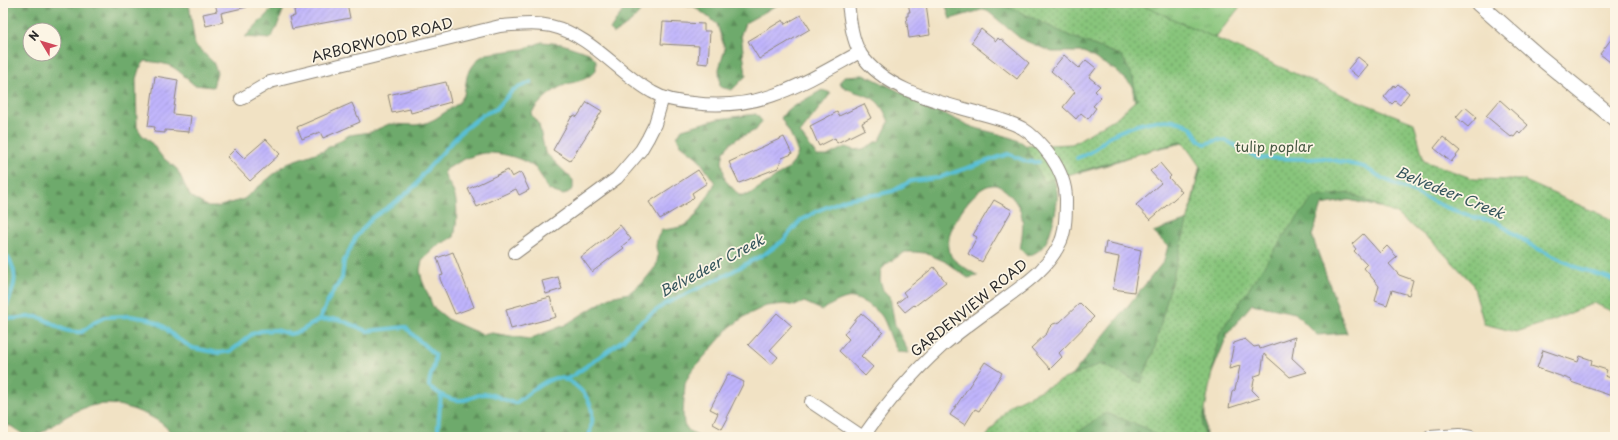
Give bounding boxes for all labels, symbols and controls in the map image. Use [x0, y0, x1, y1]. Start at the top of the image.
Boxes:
street label: ARBORWOOD ROAD [309, 12, 455, 67]
north arrow [22, 22, 62, 62]
text: N [24, 27, 43, 44]
park label: tulip poplar [1235, 136, 1314, 157]
water label: Belvedeer Creek [1393, 159, 1509, 224]
water label: Belvedeer Creek [655, 227, 769, 302]
street label: GARDENVIEW ROAD [906, 254, 1032, 361]

